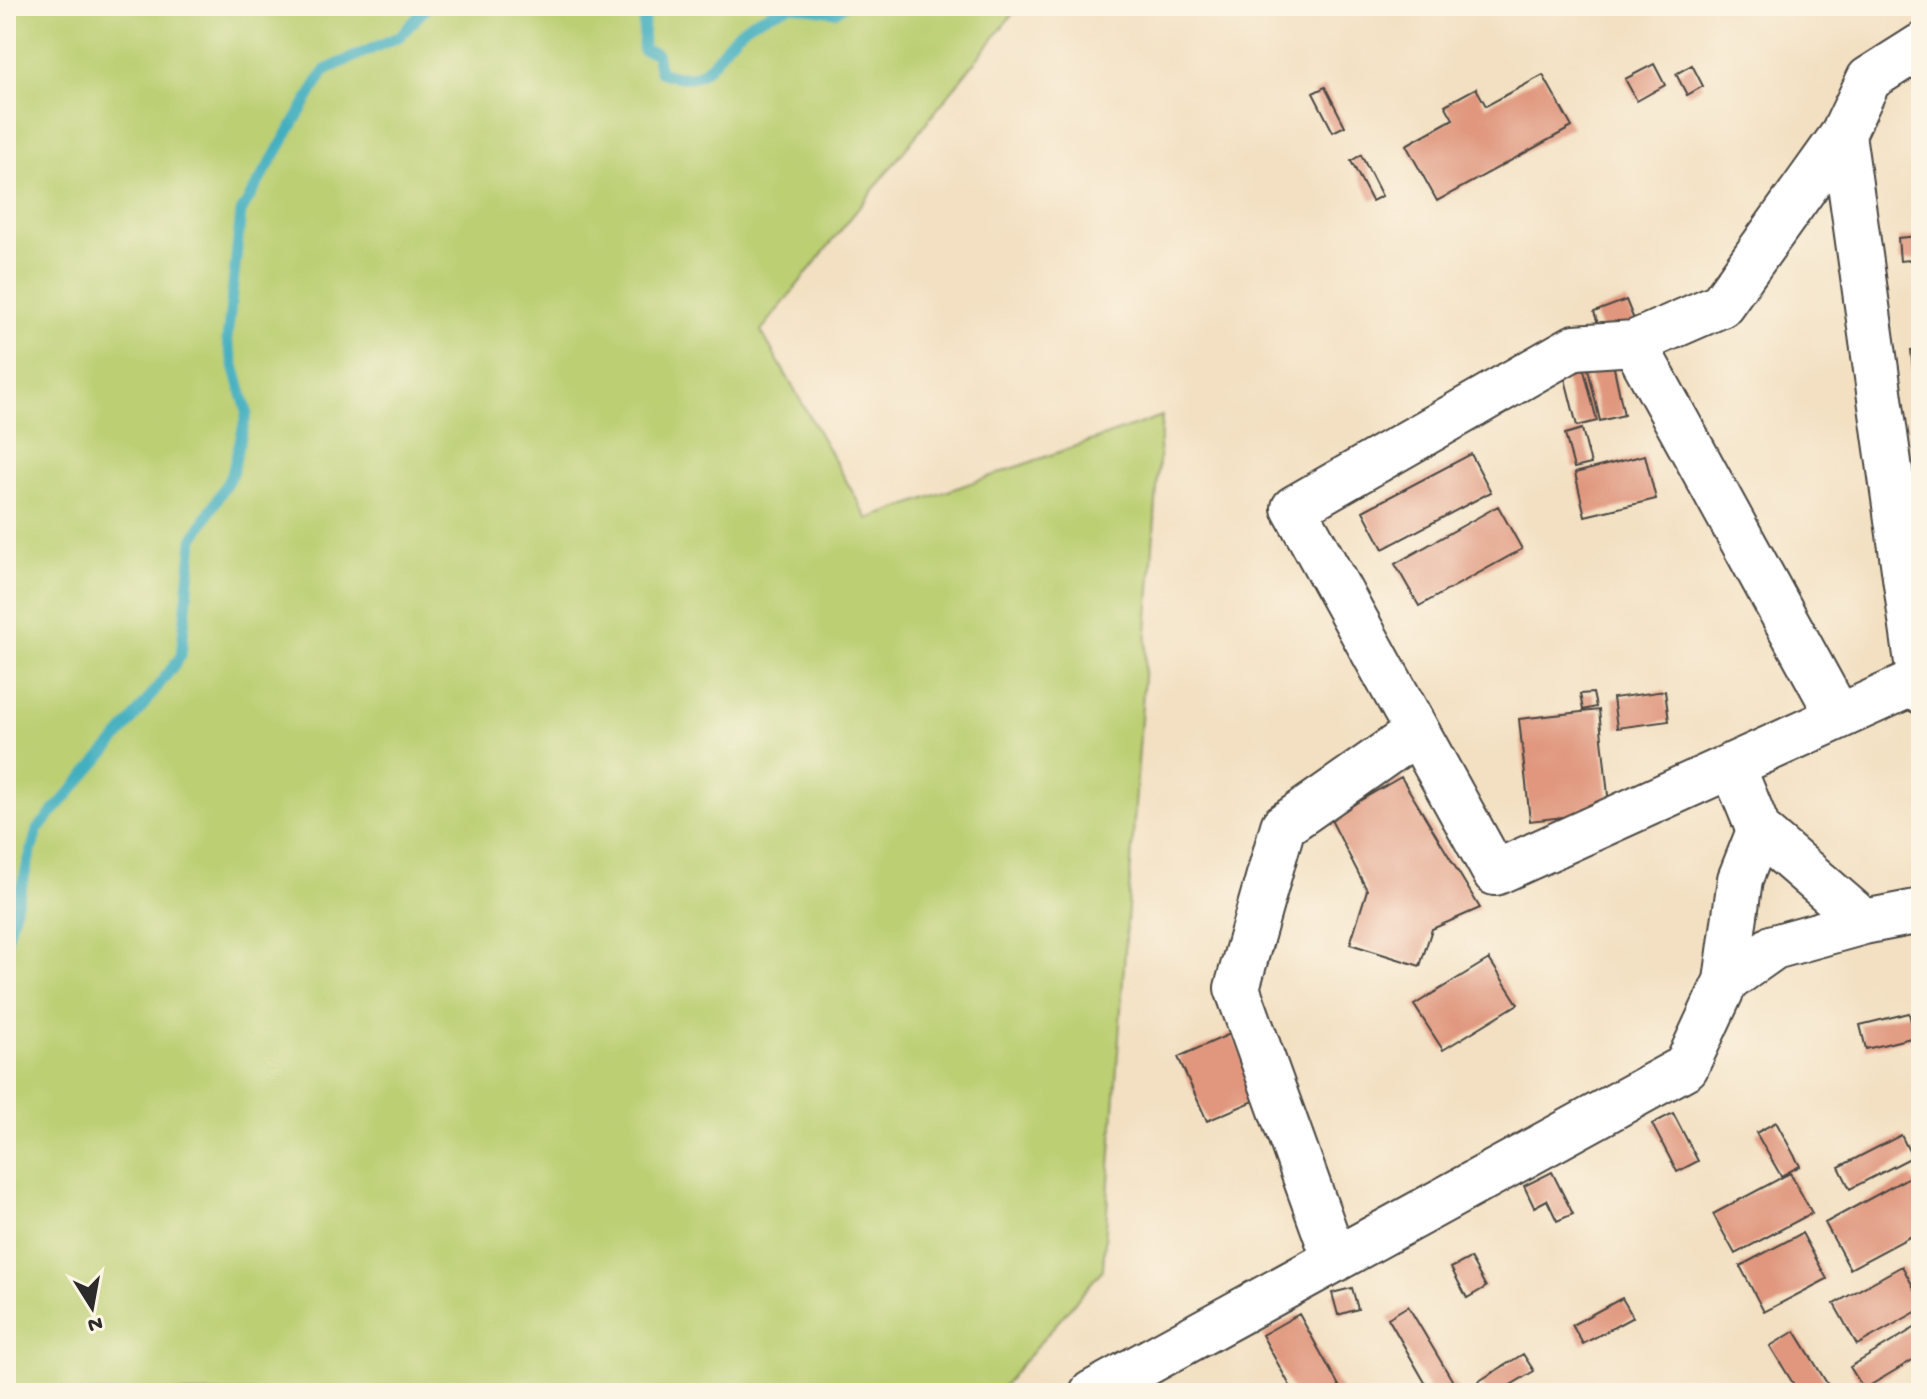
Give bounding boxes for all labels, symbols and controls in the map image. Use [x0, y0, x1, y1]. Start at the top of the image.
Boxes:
north arrow [52, 1267, 132, 1347]
text: N [86, 1309, 105, 1337]

